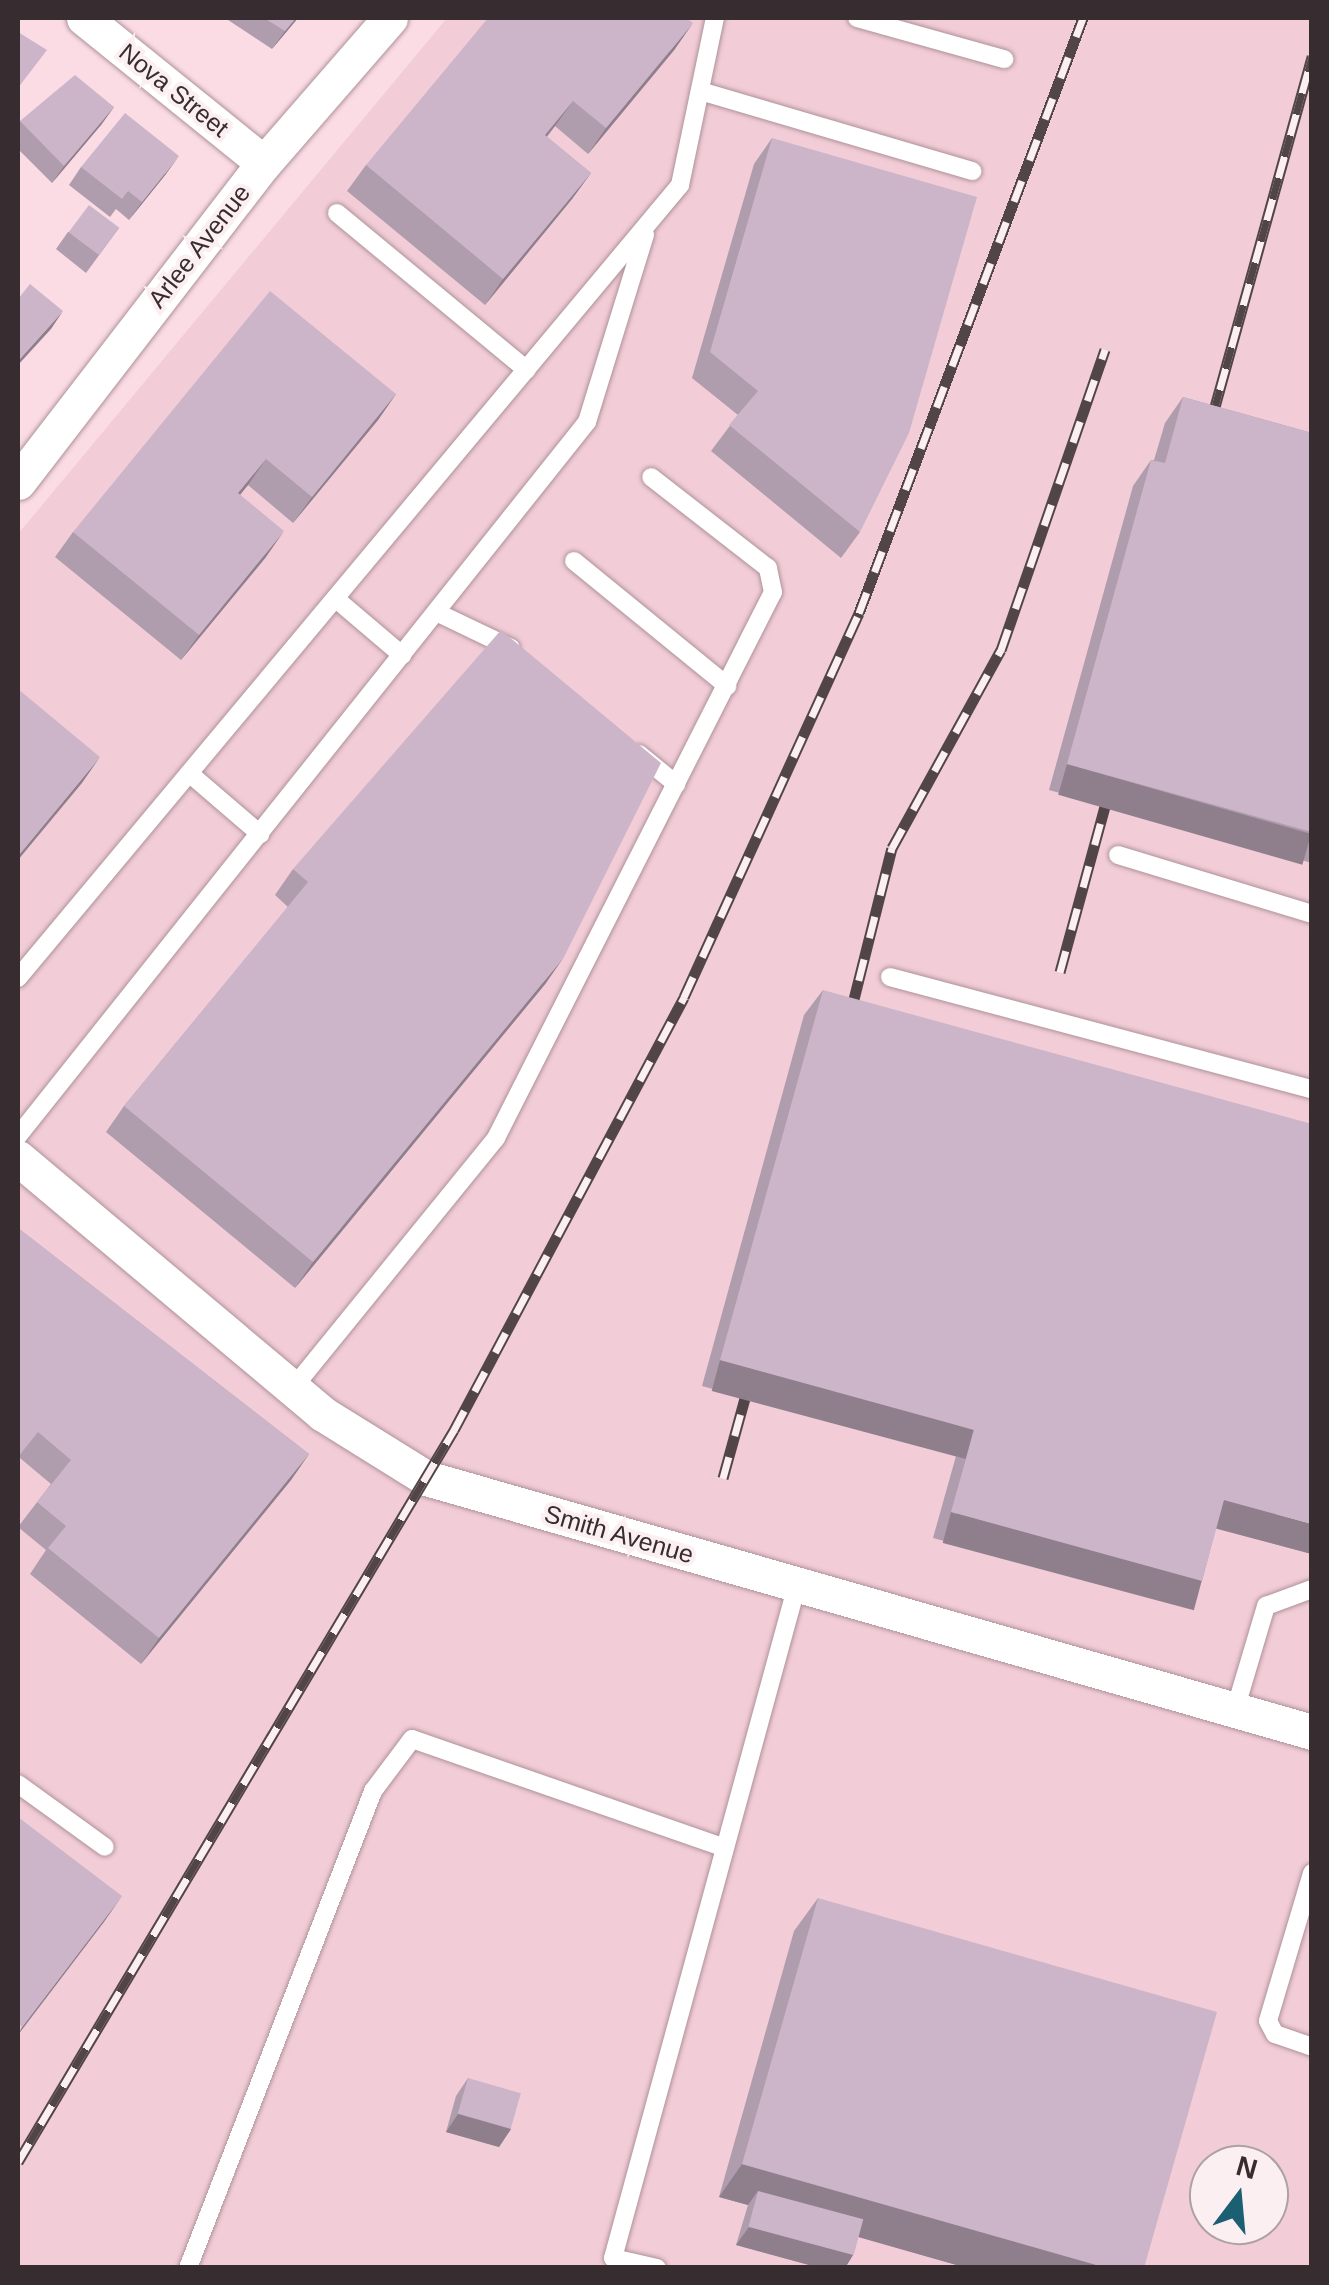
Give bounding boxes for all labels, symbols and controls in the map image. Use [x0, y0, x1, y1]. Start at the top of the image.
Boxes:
street label: Nova Street [113, 37, 235, 143]
street label: Arlee Avenue [141, 178, 257, 314]
street label: Smith Avenue [540, 1498, 698, 1570]
north arrow [1189, 2145, 1289, 2245]
text: N [1233, 2150, 1261, 2185]

